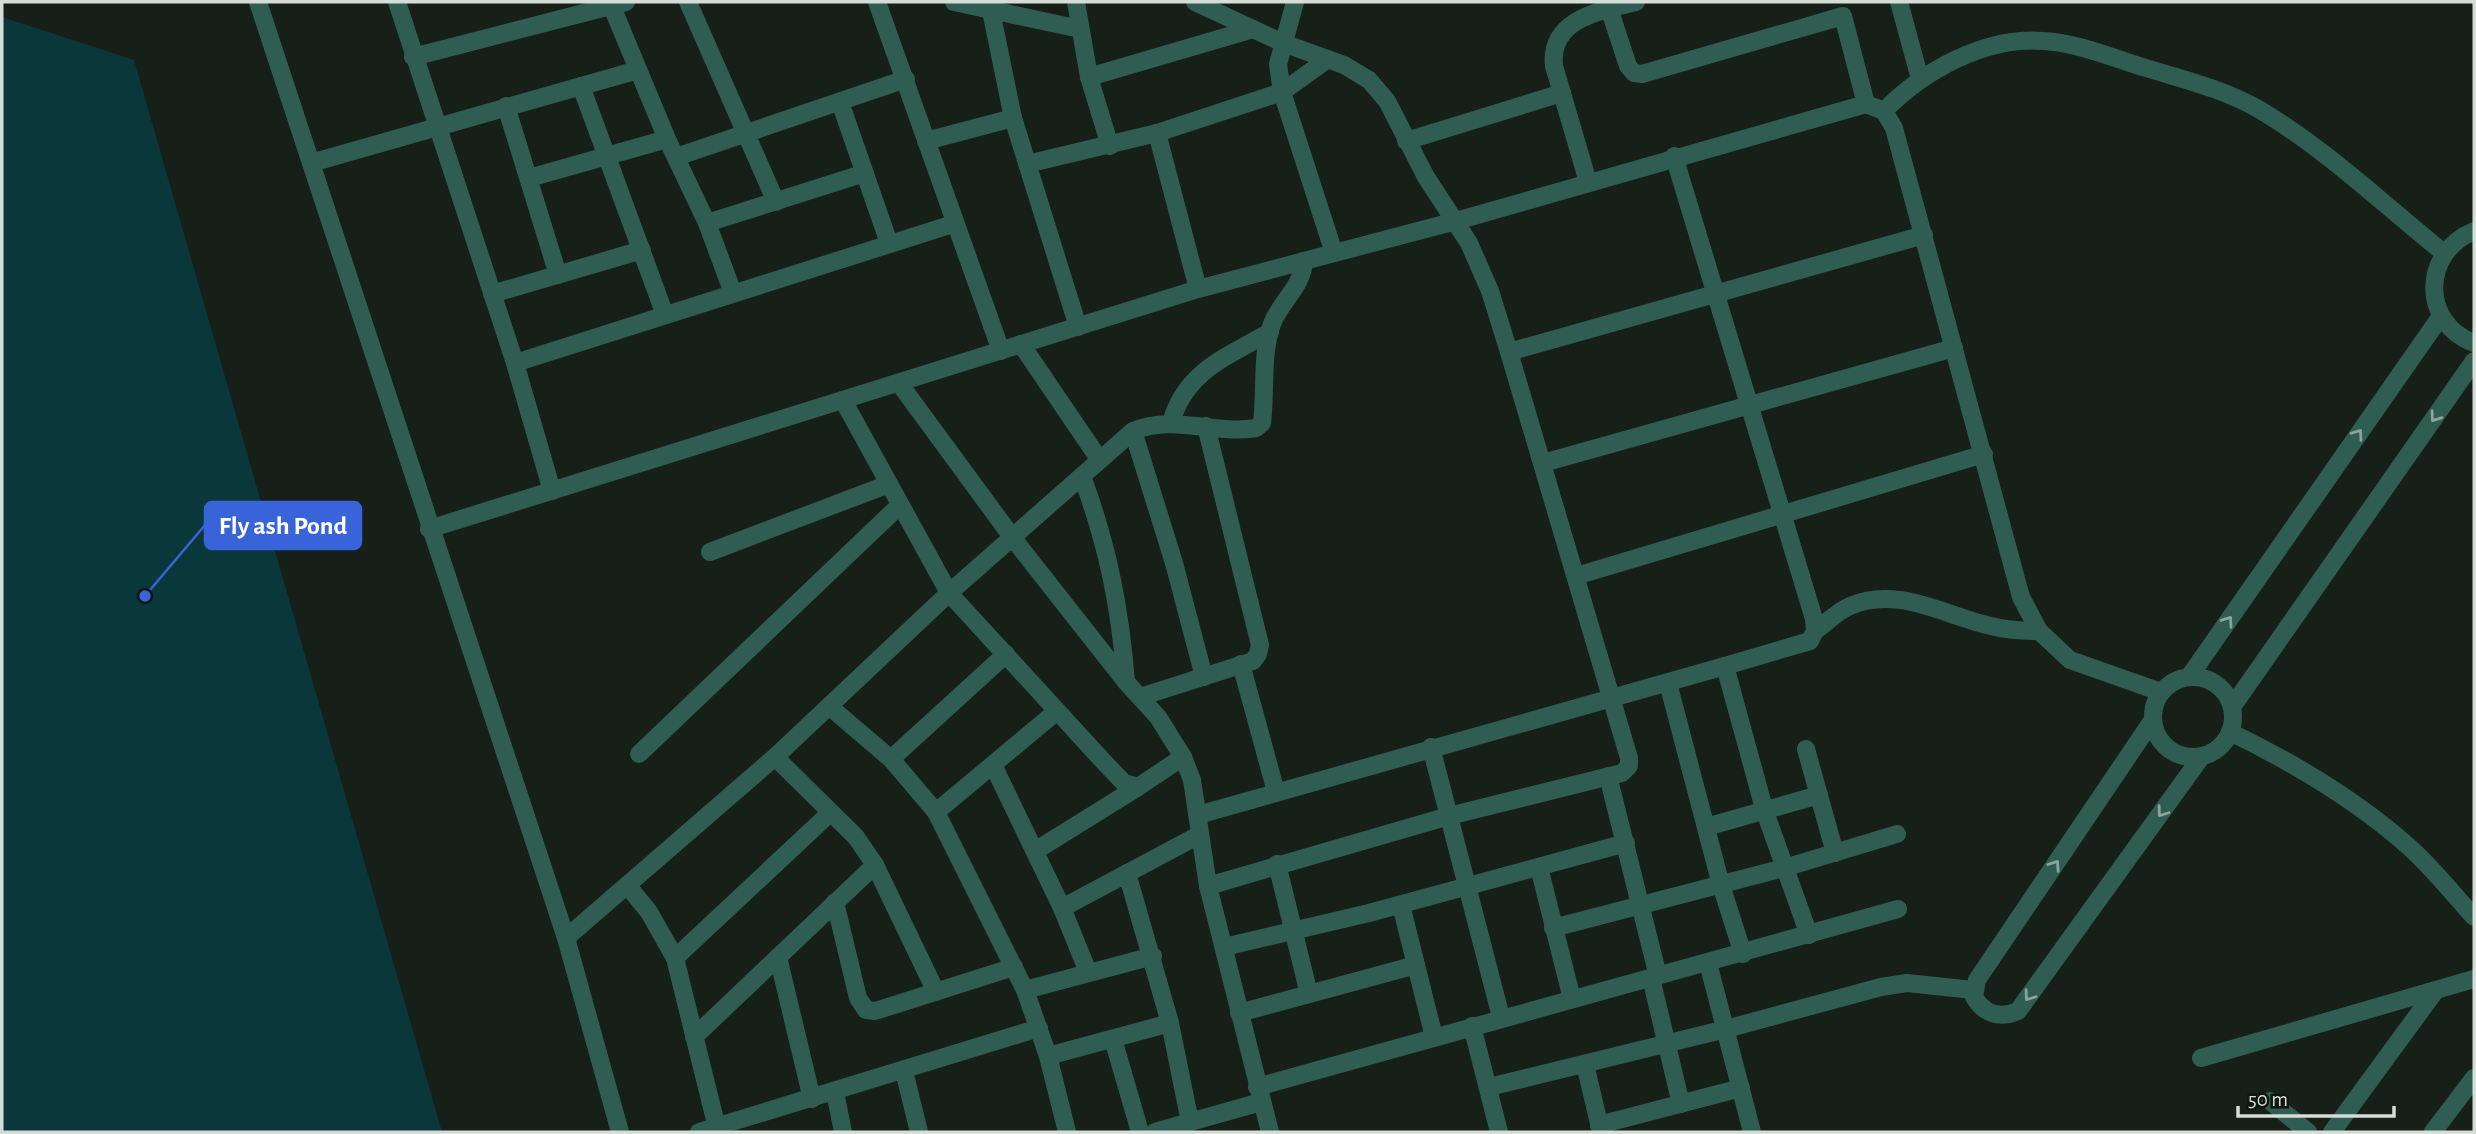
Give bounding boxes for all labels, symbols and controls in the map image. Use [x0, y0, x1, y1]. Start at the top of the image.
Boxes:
one-way arrow [2431, 409, 2443, 422]
one-way arrow [2350, 429, 2362, 442]
callout: Fly ash Pond [205, 502, 361, 549]
text: Fly ash Pond [219, 513, 348, 539]
one-way arrow [2220, 616, 2232, 629]
one-way arrow [2158, 804, 2170, 817]
one-way arrow [2046, 860, 2059, 873]
one-way arrow [2025, 988, 2037, 1001]
scale bar [2238, 1074, 2394, 1118]
text: 50 m [2248, 1089, 2288, 1110]

